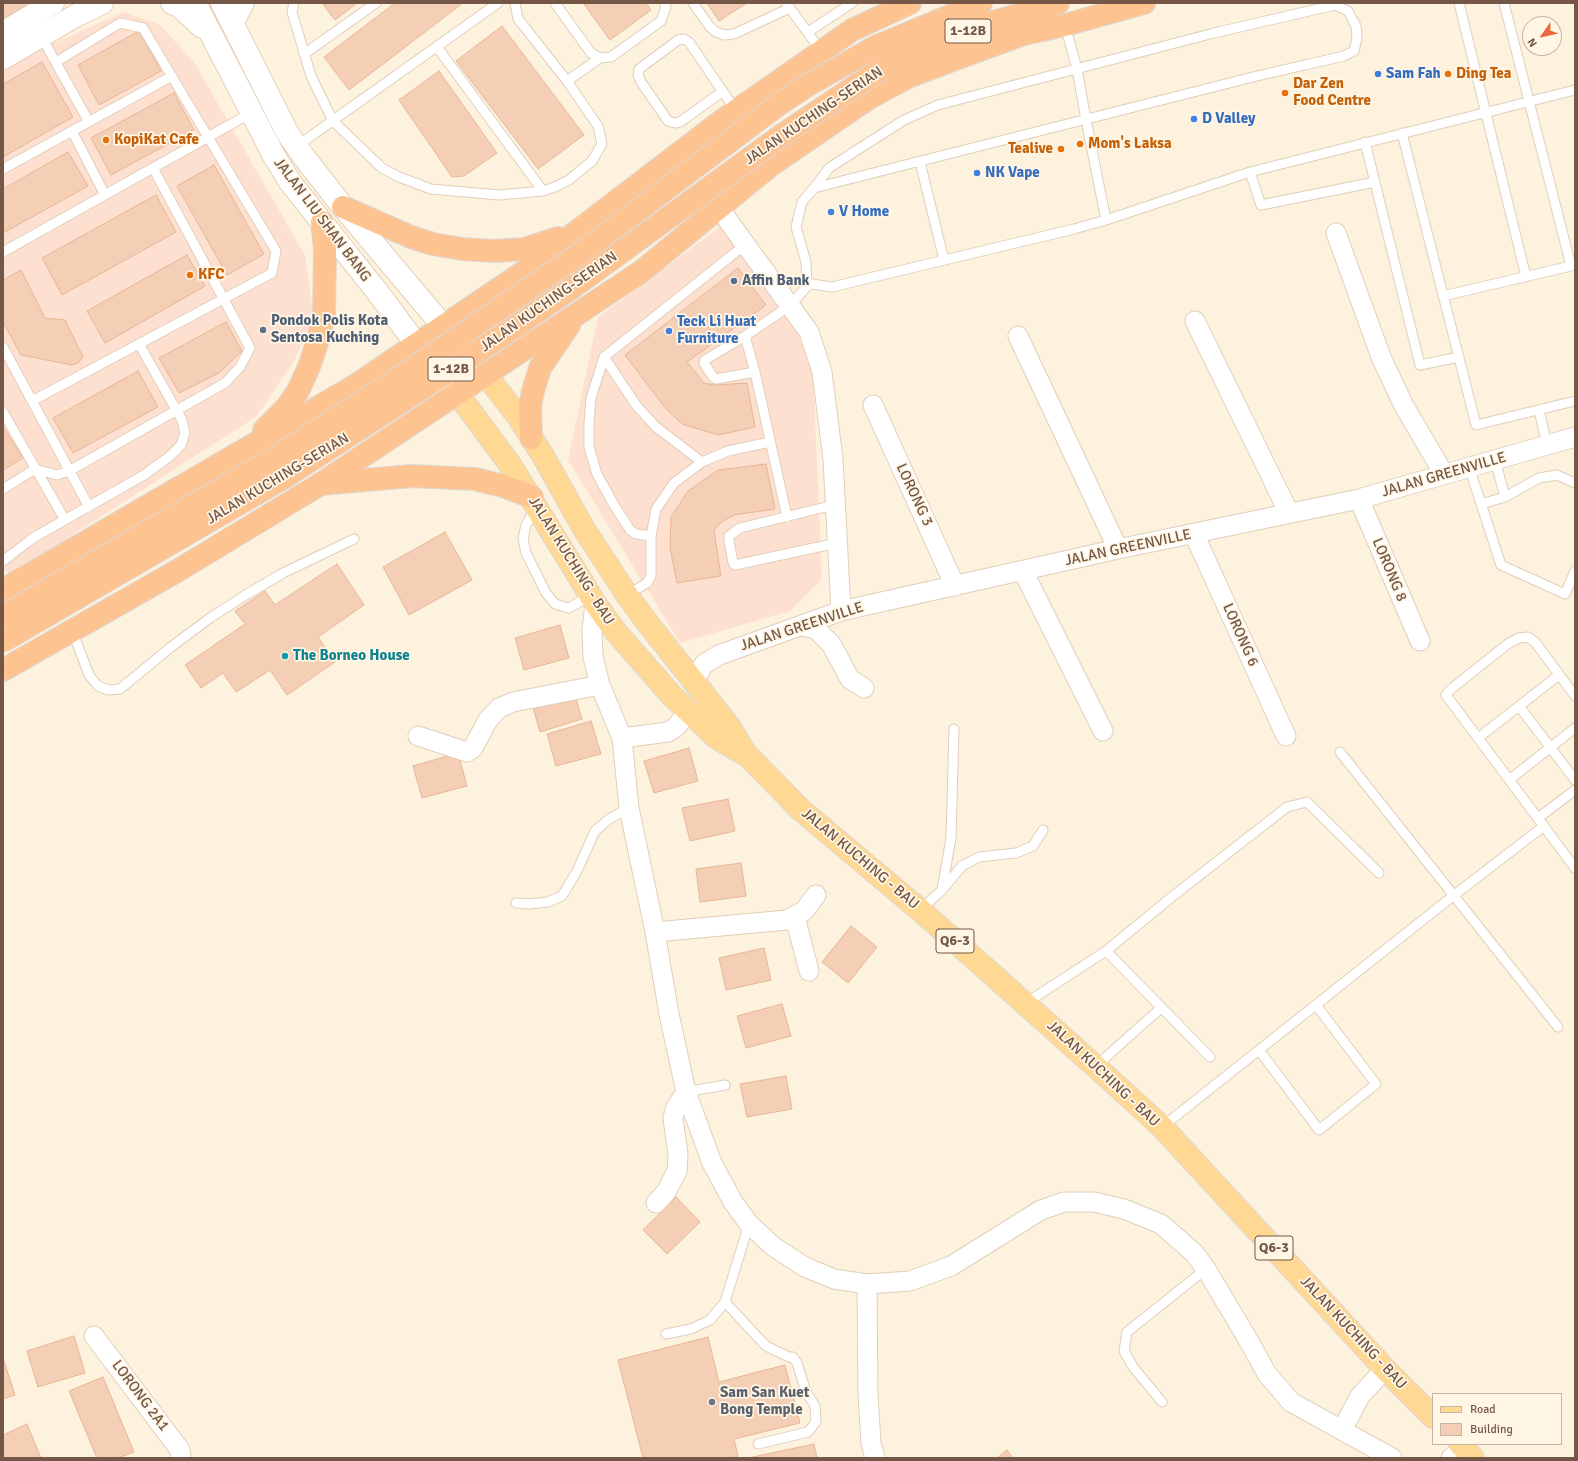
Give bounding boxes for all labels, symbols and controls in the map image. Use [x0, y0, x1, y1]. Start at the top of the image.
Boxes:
north arrow [1522, 16, 1562, 56]
road number: 1-12B [945, 19, 991, 43]
text: N [1525, 36, 1540, 49]
street label: JALAN KUCHING-SERIAN [741, 63, 887, 169]
place label: Sam Fah [1386, 65, 1441, 83]
place label: Ding Tea [1456, 65, 1512, 83]
marker: Sam Fah [1373, 69, 1383, 79]
marker: Ding Tea [1443, 69, 1453, 79]
place label: Dar Zen Food Centre [1293, 75, 1371, 110]
marker: Dar Zen Food Centre [1280, 88, 1290, 98]
place label: D Valley [1202, 110, 1255, 128]
marker: D Valley [1189, 114, 1199, 124]
place label: KopiKat Cafe [114, 131, 199, 149]
marker: KopiKat Cafe [101, 135, 111, 145]
place label: Mom's Laksa [1088, 135, 1172, 153]
marker: Mom's Laksa [1075, 139, 1085, 149]
place label: Tealive [1008, 140, 1053, 158]
marker: Tealive [1056, 144, 1066, 154]
street label: JALAN LIU SHAN BANG [270, 154, 374, 286]
place label: NK Vape [985, 164, 1040, 182]
marker: NK Vape [972, 168, 982, 178]
place label: V Home [839, 203, 889, 221]
marker: V Home [826, 207, 836, 217]
street label: JALAN KUCHING-SERIAN [477, 248, 621, 356]
place label: KFC [198, 266, 224, 284]
marker: KFC [185, 270, 195, 280]
place label: Affin Bank [742, 272, 809, 290]
marker: Affin Bank [729, 276, 739, 286]
place label: Pondok Polis Kota Sentosa Kuching [271, 312, 388, 347]
place label: Teck Li Huat Furniture [677, 313, 756, 348]
marker: Pondok Polis Kota Sentosa Kuching [258, 325, 268, 335]
marker: Teck Li Huat Furniture [664, 326, 674, 336]
road number: 1-12B [428, 357, 474, 381]
street label: JALAN KUCHING-SERIAN [204, 429, 352, 529]
street label: JALAN GREENVILLE [1380, 449, 1508, 501]
street label: LORONG 3 [892, 461, 936, 529]
street label: JALAN KUCHING - BAU [524, 493, 618, 629]
street label: JALAN GREENVILLE [1063, 526, 1193, 570]
street label: LORONG 8 [1368, 536, 1410, 604]
street label: JALAN GREENVILLE [738, 599, 866, 655]
street label: LORONG 6 [1218, 601, 1262, 669]
place label: The Borneo House [293, 647, 410, 665]
marker: The Borneo House [280, 651, 290, 661]
street label: JALAN KUCHING - BAU [798, 805, 922, 913]
road number: Q6-3 [936, 929, 974, 953]
street label: JALAN KUCHING - BAU [1043, 1017, 1163, 1131]
road number: Q6-3 [1255, 1236, 1293, 1260]
street label: JALAN KUCHING - BAU [1296, 1273, 1410, 1393]
street label: LORONG 2A1 [107, 1357, 173, 1435]
place label: Sam San Kuet Bong Temple [720, 1384, 809, 1419]
legend [1432, 1393, 1562, 1445]
marker: Sam San Kuet Bong Temple [707, 1397, 717, 1407]
text: Road [1470, 1402, 1496, 1417]
text: Building [1470, 1422, 1513, 1437]

